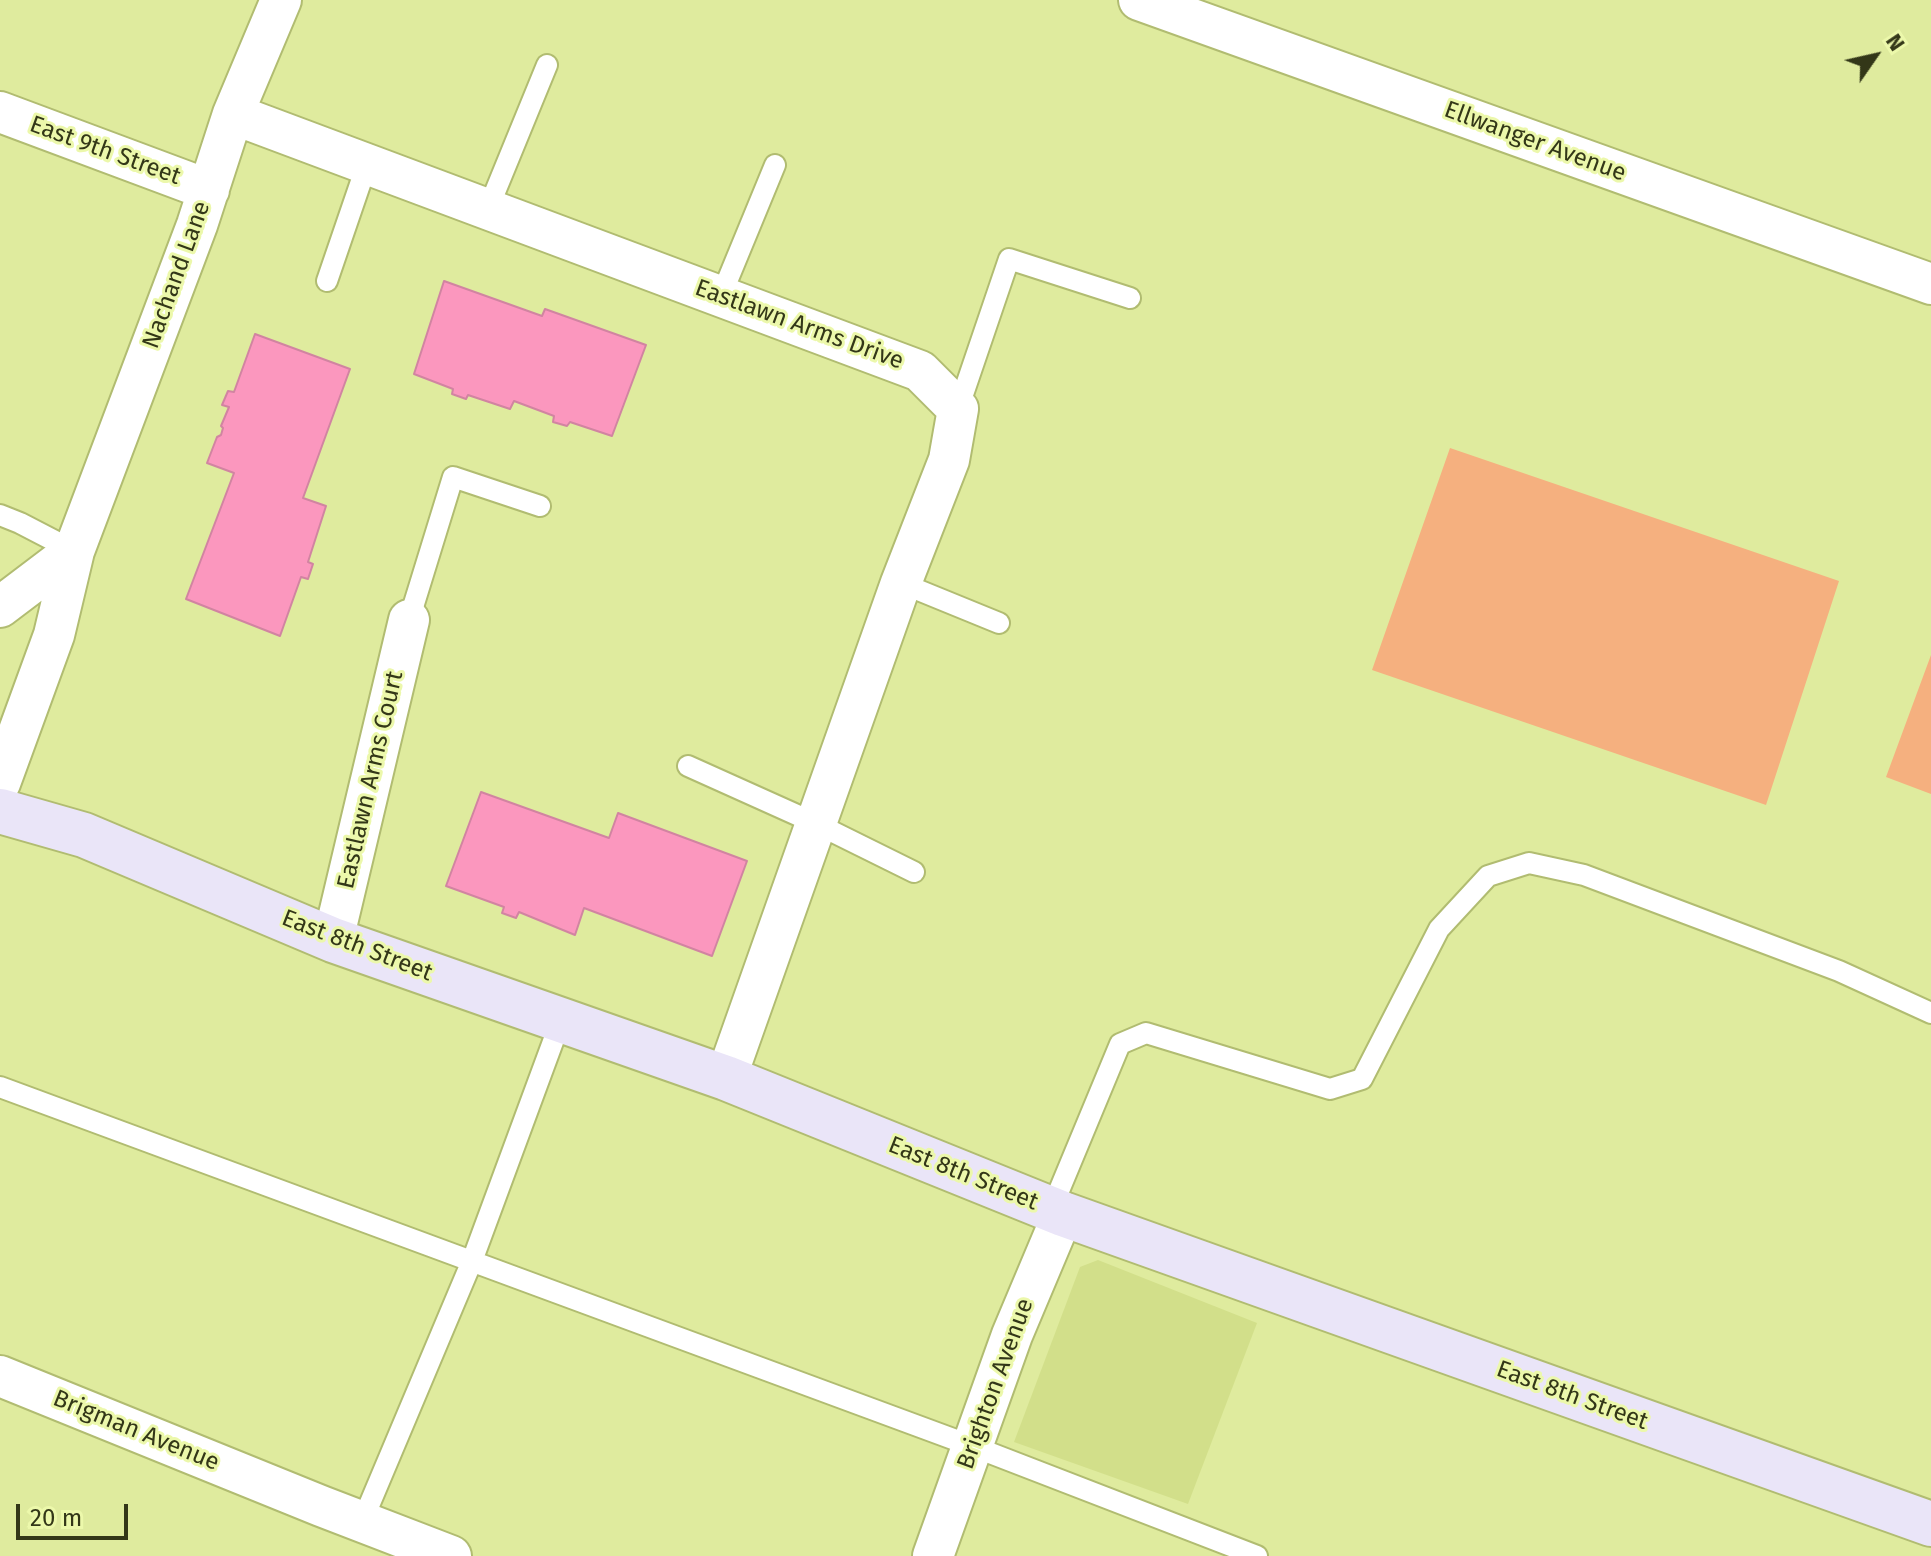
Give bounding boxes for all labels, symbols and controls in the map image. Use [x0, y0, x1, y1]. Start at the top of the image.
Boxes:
north arrow [1835, 16, 1915, 96]
text: N [1880, 29, 1911, 56]
street label: Ellwanger Avenue [1440, 96, 1630, 188]
street label: East 9th Street [26, 110, 184, 192]
street label: Nachand Lane [137, 197, 217, 353]
street label: Eastlawn Arms Drive [691, 274, 907, 376]
street label: Eastlawn Arms Court [332, 668, 410, 892]
street label: East 8th Street [278, 904, 436, 988]
street label: East 8th Street [884, 1131, 1042, 1217]
street label: Brighton Avenue [952, 1295, 1040, 1473]
street label: East 8th Street [1492, 1355, 1652, 1437]
street label: Brigman Avenue [49, 1385, 223, 1477]
scale bar [20, 1488, 132, 1538]
text: 20 m [30, 1504, 82, 1532]

